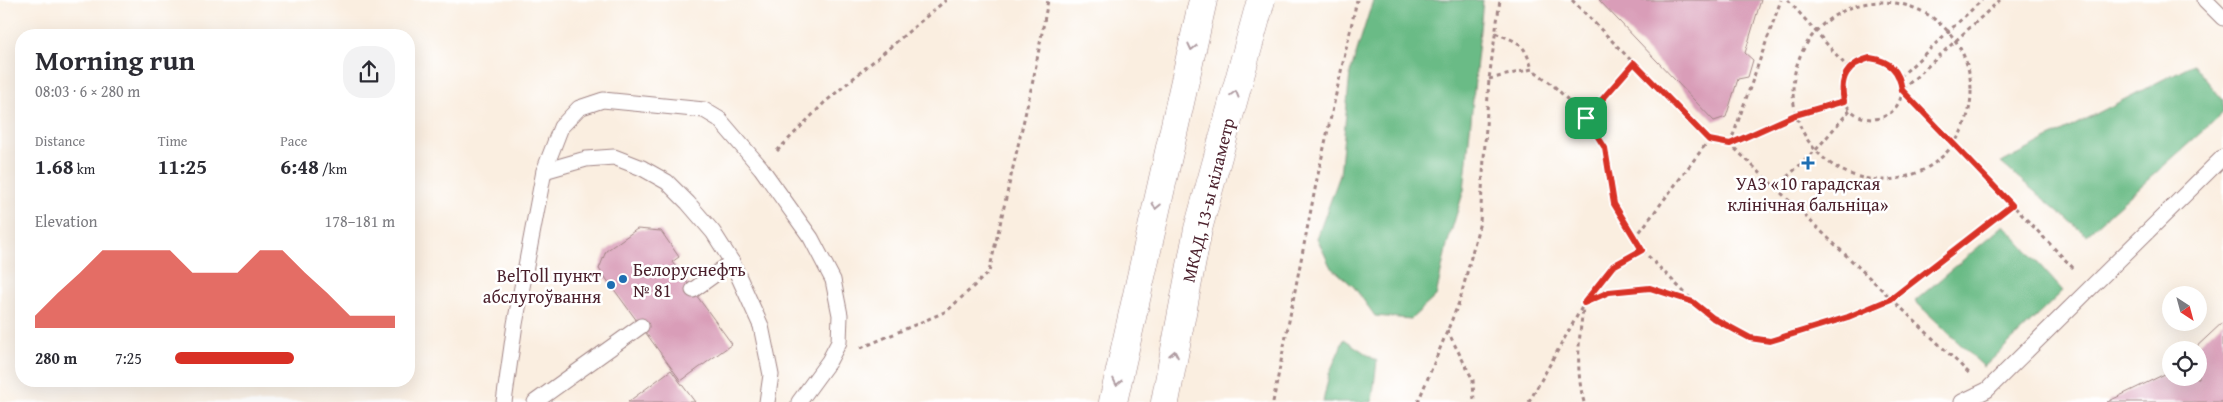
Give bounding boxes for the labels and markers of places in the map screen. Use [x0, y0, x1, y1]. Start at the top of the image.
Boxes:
pin [1565, 97, 1607, 139]
marker: УАЗ «10 гарадская клінічная бальніца» [1801, 156, 1815, 170]
place label: УАЗ «10 гарадская клінічная бальніца» [1727, 170, 1889, 218]
place label: Белоруснефть № 81 [633, 256, 746, 304]
place label: BelToll пункт абслугоўвання [483, 262, 601, 310]
marker: Белоруснефть № 81 [617, 273, 629, 285]
marker: BelToll пункт абслугоўвання [605, 279, 617, 291]

